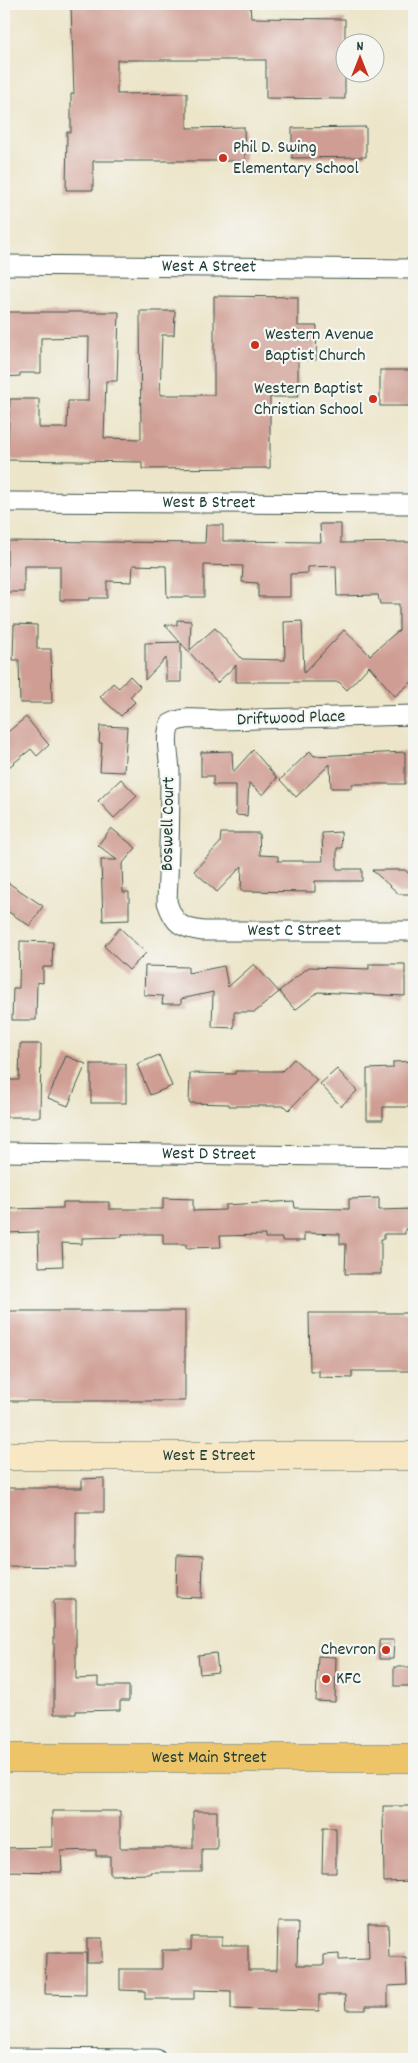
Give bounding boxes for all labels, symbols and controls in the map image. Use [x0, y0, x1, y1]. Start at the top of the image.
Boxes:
north arrow [336, 32, 386, 82]
text: N [357, 37, 364, 57]
place label: Phil D. Swing Elementary School [233, 136, 360, 182]
marker: Phil D. Swing Elementary School [217, 152, 229, 164]
street label: West A Street [162, 254, 257, 280]
place label: Western Avenue Baptist Church [265, 323, 374, 369]
marker: Western Avenue Baptist Church [249, 339, 261, 351]
place label: Western Baptist Christian School [254, 377, 364, 423]
marker: Western Baptist Christian School [367, 393, 379, 405]
street label: West B Street [162, 490, 256, 516]
street label: Driftwood Place [236, 705, 346, 733]
street label: Boswell Court [156, 776, 182, 871]
street label: West C Street [248, 919, 341, 944]
street label: West D Street [162, 1141, 256, 1168]
street label: West E Street [163, 1444, 256, 1469]
place label: Chevron [320, 1638, 376, 1663]
marker: Chevron [380, 1644, 392, 1656]
place label: KFC [336, 1667, 361, 1692]
marker: KFC [320, 1673, 332, 1685]
street label: West Main Street [151, 1746, 267, 1771]

